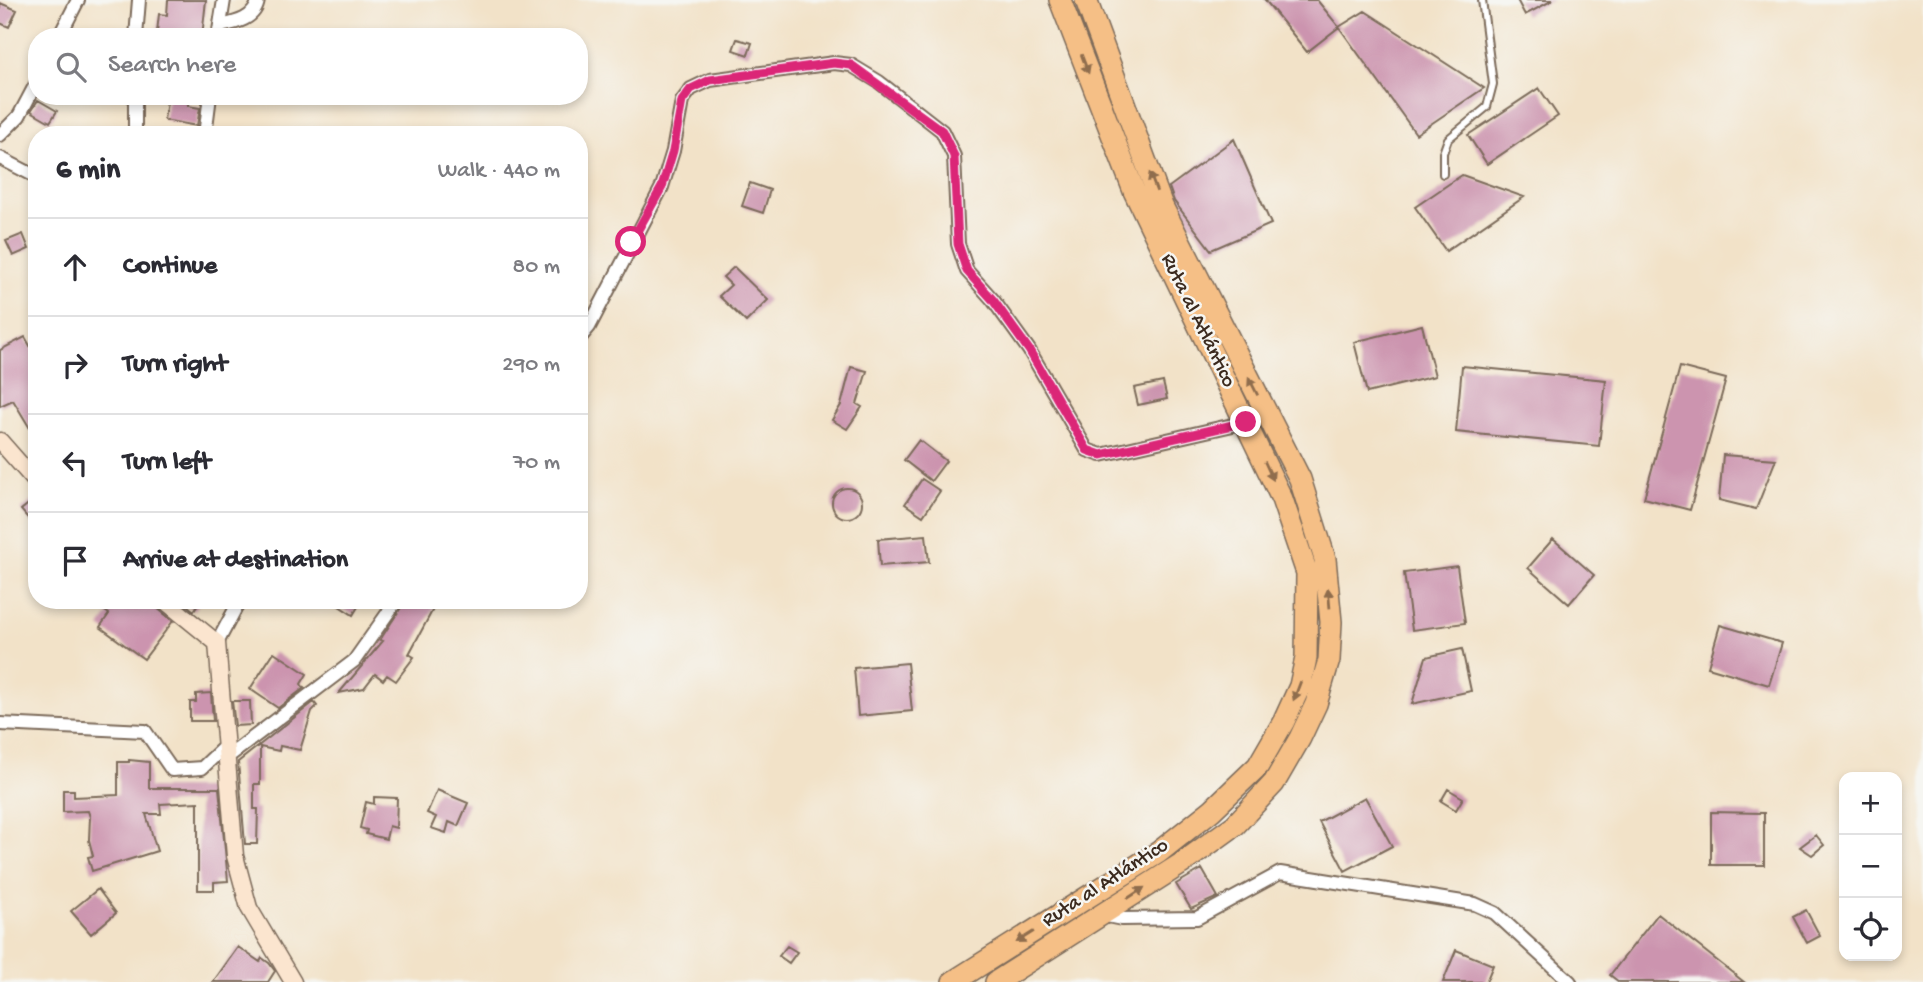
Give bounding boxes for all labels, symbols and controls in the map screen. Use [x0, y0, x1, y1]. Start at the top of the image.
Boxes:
search box [28, 28, 588, 105]
icon: search [52, 48, 90, 86]
text: Search here [108, 51, 236, 82]
one-way arrow [1079, 53, 1090, 74]
text: 6 min [56, 154, 120, 189]
text: Walk · 440 m [438, 158, 560, 185]
one-way arrow [1147, 171, 1158, 192]
route start [615, 226, 646, 257]
icon: ahead [56, 248, 94, 286]
street label: Ruta al Atlántico [1154, 250, 1240, 392]
text: Continue [123, 252, 217, 283]
text: 80 m [513, 254, 560, 281]
icon: right [56, 346, 94, 384]
text: Turn right [123, 350, 227, 381]
text: 290 m [502, 352, 560, 379]
one-way arrow [1248, 376, 1259, 396]
route end [1230, 406, 1261, 437]
icon: left [56, 444, 94, 482]
text: Turn left [123, 448, 211, 479]
text: 70 m [513, 450, 560, 477]
one-way arrow [1264, 461, 1275, 482]
icon: arrive [56, 542, 94, 580]
text: Arrive at destination [123, 546, 348, 577]
one-way arrow [1323, 587, 1334, 609]
one-way arrow [1291, 680, 1302, 701]
map controls [1839, 772, 1902, 961]
button: + [1839, 772, 1902, 835]
street label: Ruta al Atlántico [1038, 834, 1174, 934]
button: − [1839, 835, 1902, 898]
one-way arrow [1127, 886, 1146, 899]
button: locate [1839, 898, 1902, 961]
one-way arrow [1016, 930, 1035, 943]

